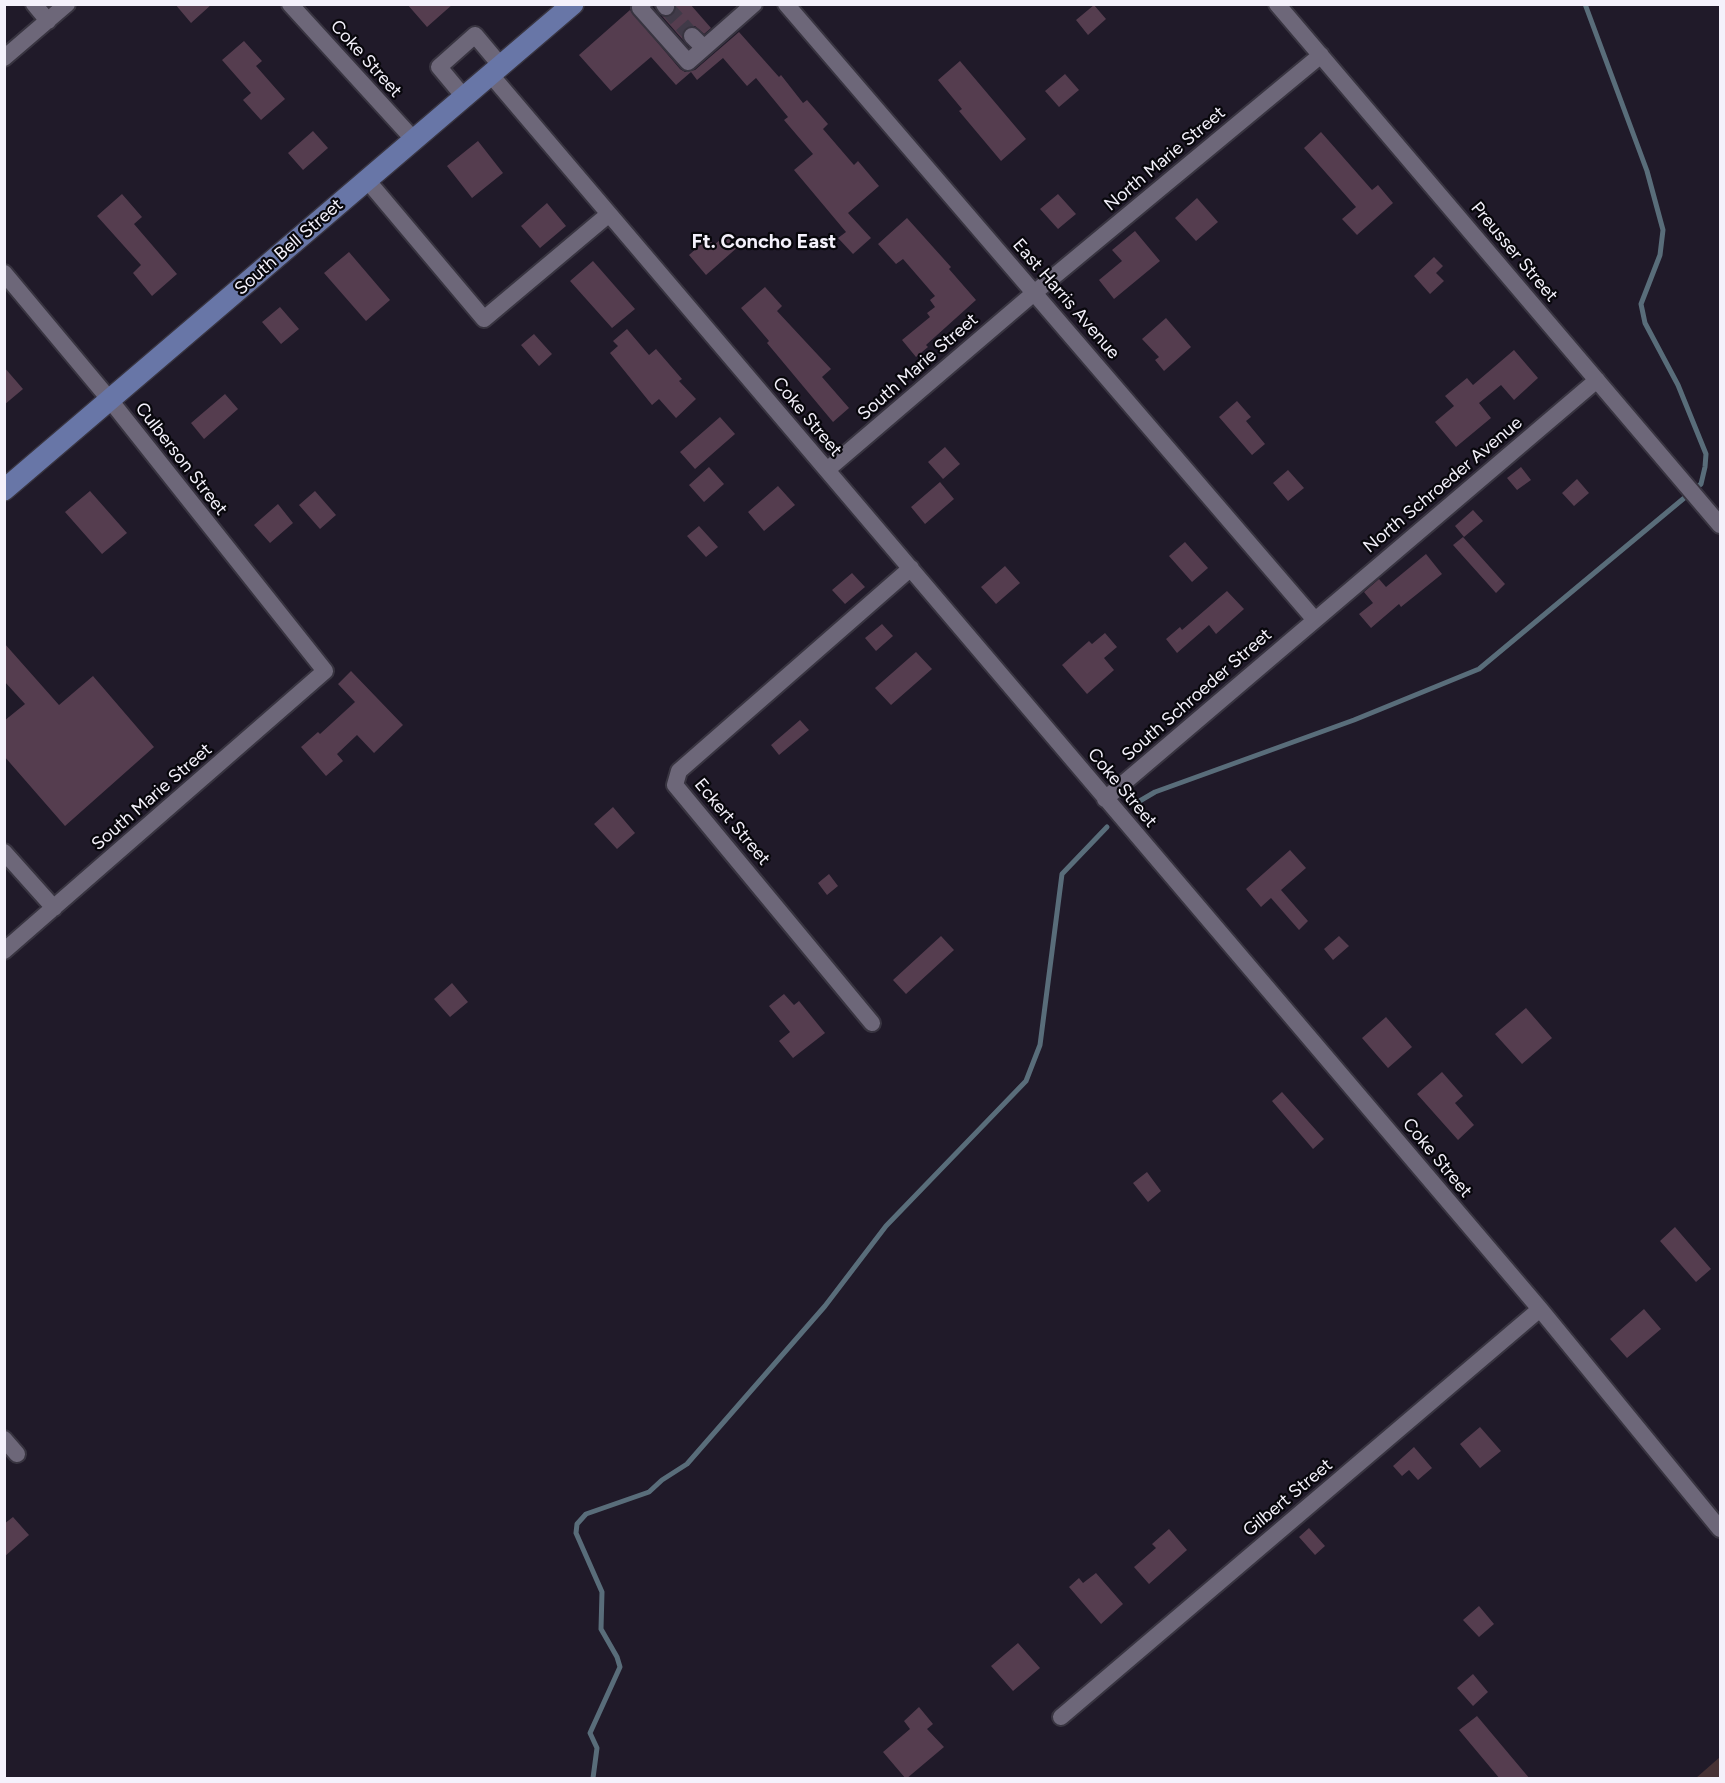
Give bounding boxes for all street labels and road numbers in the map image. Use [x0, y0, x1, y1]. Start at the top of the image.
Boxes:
street label: Coke Street [326, 16, 406, 102]
street label: North Marie Street [1100, 102, 1230, 216]
street label: South Bell Street [230, 194, 348, 300]
street label: Preusser Street [1466, 198, 1562, 306]
street label: East Harris Avenue [1008, 234, 1124, 364]
street label: South Marie Street [853, 309, 983, 425]
street label: Coke Street [768, 373, 846, 461]
street label: Culberson Street [130, 398, 232, 520]
street label: North Schroeder Avenue [1359, 412, 1527, 558]
street label: South Schroeder Street [1118, 624, 1276, 766]
street label: South Marie Street [87, 739, 217, 855]
street label: Coke Street [1083, 744, 1161, 832]
street label: Eckert Street [690, 774, 774, 870]
street label: Coke Street [1398, 1114, 1476, 1202]
street label: Gilbert Street [1239, 1454, 1337, 1542]

